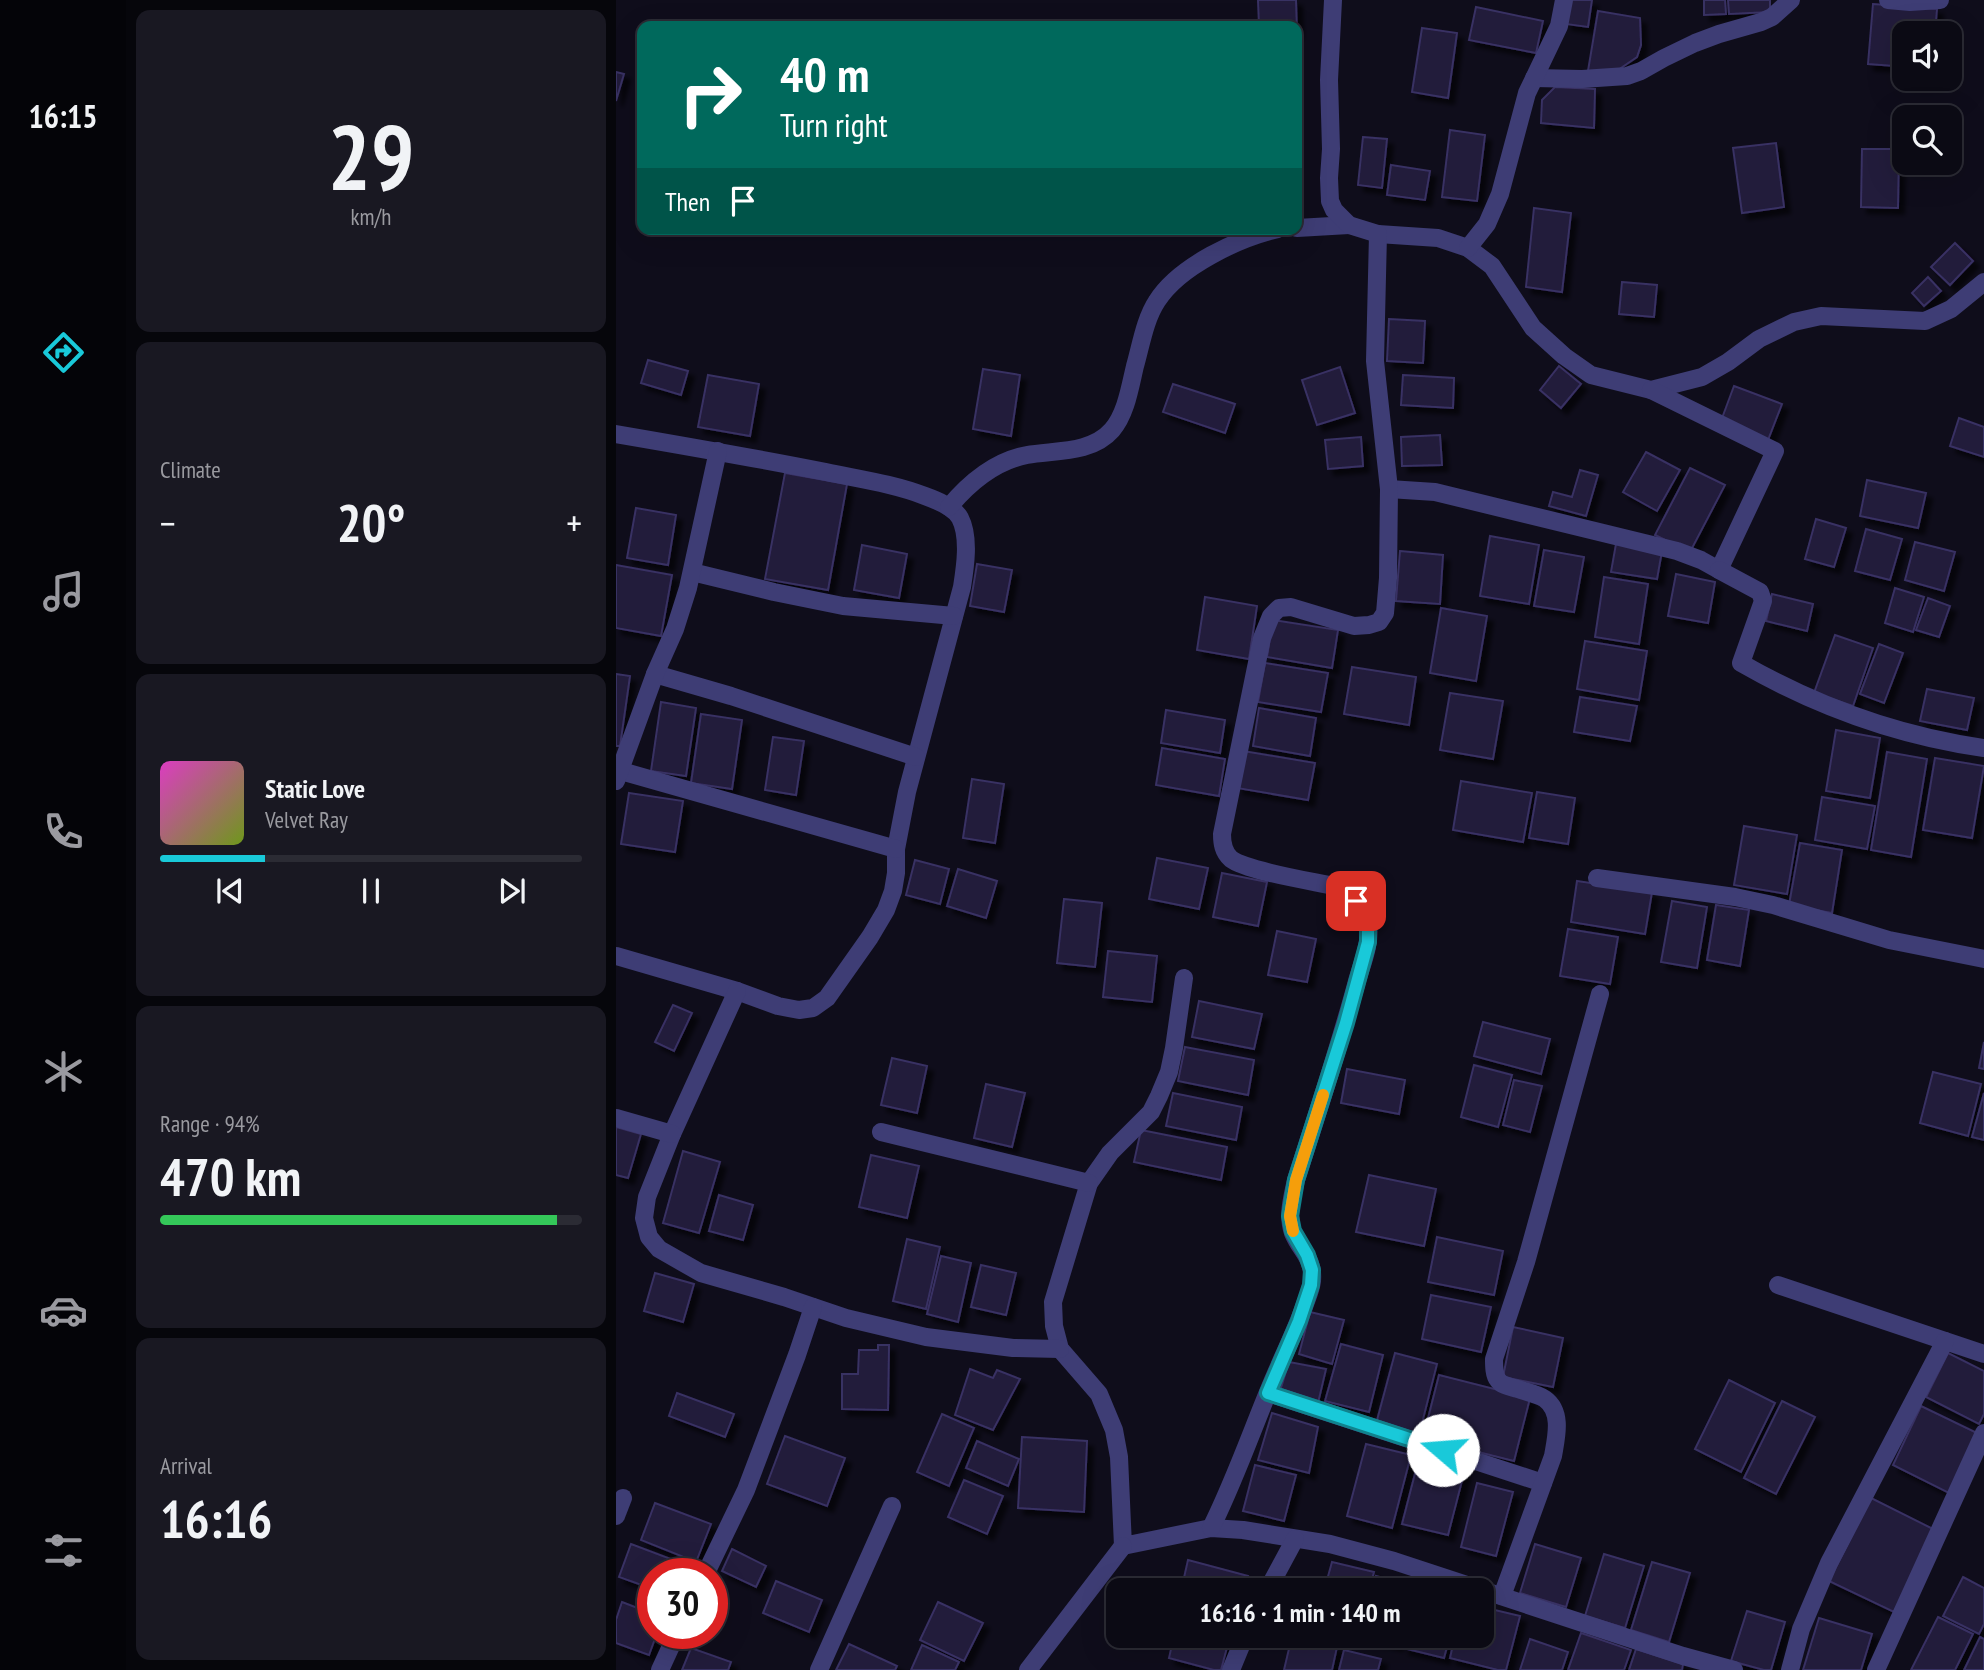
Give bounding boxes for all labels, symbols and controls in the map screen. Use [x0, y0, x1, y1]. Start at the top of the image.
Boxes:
map controls [1892, 21, 1962, 175]
button: sound [1892, 21, 1962, 91]
text: 40 m [780, 42, 869, 106]
icon: right [665, 49, 756, 140]
text: 16:15 [28, 95, 98, 137]
text: 29 [328, 97, 415, 215]
text: Turn right [780, 104, 888, 146]
button: search [1892, 105, 1962, 175]
icon: arrive [724, 182, 762, 220]
text: Then [665, 185, 710, 218]
text: km/h [351, 202, 391, 231]
icon: directions [39, 328, 88, 377]
text: Climate [160, 455, 221, 484]
text: 20° [337, 489, 405, 556]
text: − [160, 498, 176, 547]
text: + [566, 498, 582, 547]
icon: music [39, 567, 88, 616]
text: Static Love [265, 772, 365, 805]
text: Velvet Ray [265, 805, 348, 834]
icon: phone [39, 807, 88, 856]
pin [1326, 871, 1386, 931]
icon: previous [211, 872, 249, 910]
icon: pause [352, 872, 390, 910]
icon: next [493, 872, 531, 910]
icon: arrive [1337, 882, 1375, 920]
icon: climate [39, 1047, 88, 1096]
text: Range · 94% [160, 1109, 260, 1138]
text: 470 km [160, 1143, 301, 1210]
icon: car [39, 1286, 88, 1335]
position arrow [1406, 1413, 1480, 1487]
text: Arrival [160, 1451, 212, 1480]
text: 16:16 [160, 1485, 272, 1552]
icon: filters [39, 1526, 88, 1575]
speed limit sign: 30 [637, 1558, 728, 1649]
text: 16:16 · 1 min · 140 m [1200, 1596, 1400, 1629]

